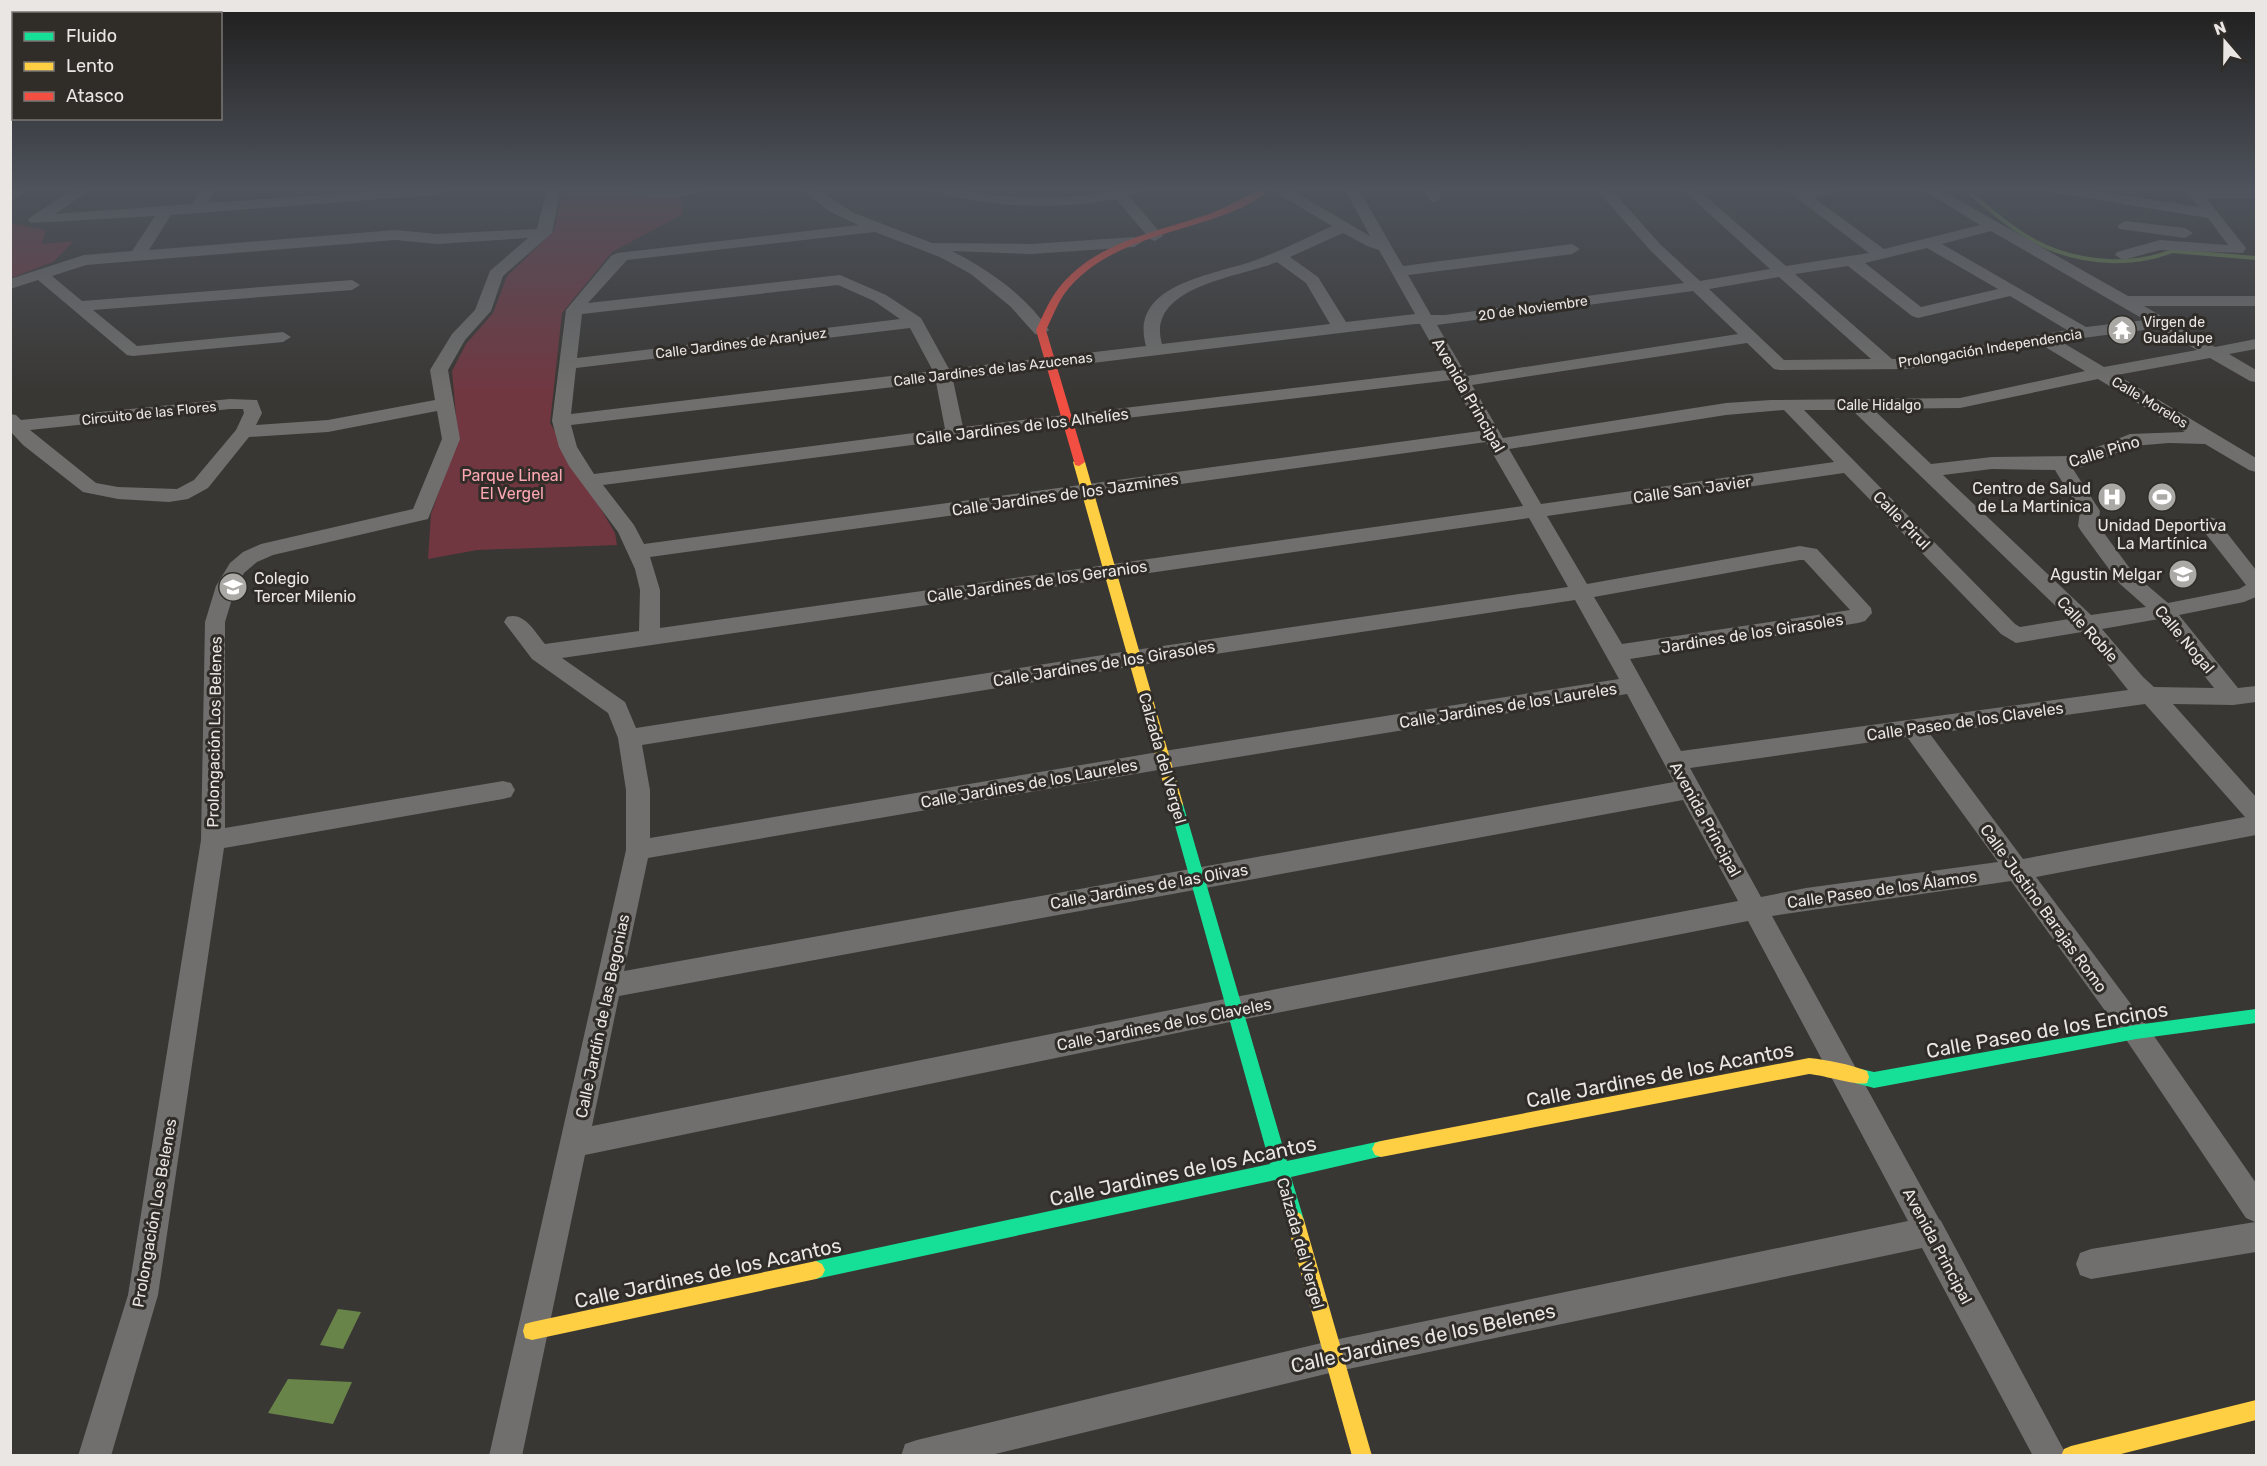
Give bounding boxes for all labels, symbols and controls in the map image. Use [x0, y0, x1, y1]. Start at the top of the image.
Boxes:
legend [12, 12, 222, 120]
north arrow [2195, 12, 2255, 72]
text: N [2211, 17, 2229, 39]
text: Fluido [66, 25, 117, 47]
text: Lento [66, 55, 114, 77]
text: Atasco [66, 85, 124, 107]
street label: 20 de Noviembre [1477, 292, 1589, 325]
temple icon: Virgen de Guadalupe [2106, 314, 2138, 346]
place label: Virgen de Guadalupe [2143, 314, 2213, 347]
street label: Calle Jardines de Aranjuez [654, 325, 828, 362]
street label: Prolongación Independencia [1897, 326, 2083, 371]
street label: Avenida Principal [1428, 335, 1509, 456]
street label: Calle Jardines de las Azucenas [893, 349, 1093, 390]
street label: Calle Morelos [2109, 373, 2191, 432]
street label: Calle Hidalgo [1837, 397, 1921, 414]
street label: Circuito de las Flores [81, 398, 217, 429]
street label: Calle Jardines de los Alhelíes [914, 404, 1130, 449]
street label: Calle Pino [2066, 432, 2142, 471]
park label: Parque Lineal El Vergel [461, 466, 563, 503]
street label: Calle Jardines de los Jazmines [951, 469, 1180, 520]
street label: Calle San Javier [1632, 472, 1752, 507]
place label: Centro de Salud de La Martinica [1972, 479, 2091, 516]
hospital icon: Centro de Salud de La Martinica [2096, 481, 2128, 513]
sports icon: Unidad Deportiva La Martínica [2146, 481, 2178, 513]
street label: Calle Pirul [1869, 487, 1934, 554]
place label: Unidad Deportiva La Martínica [2098, 516, 2226, 553]
street label: Calle Jardines de los Geranios [926, 557, 1148, 606]
school or university icon: Agustin Melgar [2167, 558, 2199, 590]
place label: Agustin Melgar [2050, 565, 2162, 584]
place label: Colegio Tercer Milenio [254, 569, 356, 606]
school or university icon: Colegio Tercer Milenio [217, 571, 249, 603]
street label: Calle Roble [2053, 592, 2122, 666]
street label: Calle Nogal [2151, 602, 2218, 677]
street label: Jardines de los Girasoles [1660, 610, 1845, 657]
street label: Prolongación Los Belenes [203, 636, 226, 828]
street label: Calle Jardines de los Girasoles [992, 637, 1216, 690]
street label: Calle Jardines de los Laureles [1398, 679, 1618, 732]
street label: Calzada del Vergel [1135, 690, 1190, 826]
street label: Calle Paseo de los Claveles [1865, 698, 2065, 745]
street label: Calle Jardines de los Laureles [919, 755, 1139, 812]
street label: Avenida Principal [1666, 758, 1745, 880]
street label: Calle Justino Barajas Romo [1976, 820, 2111, 996]
street label: Calle Jardines de las Olivas [1049, 860, 1249, 913]
street label: Calle Paseo de los Álamos [1786, 867, 1978, 912]
street label: Calle Jardín de las Begonias [572, 912, 633, 1120]
street label: Calle Jardines de los Claveles [1055, 994, 1273, 1055]
street label: Calle Paseo de los Encinos [1924, 997, 2170, 1063]
street label: Calle Jardines de los Acantos [1524, 1037, 1796, 1113]
street label: Prolongación Los Belenes [129, 1117, 180, 1309]
street label: Calle Jardines de los Acantos [1047, 1131, 1319, 1211]
street label: Calzada del Vergel [1273, 1175, 1328, 1311]
street label: Avenida Principal [1899, 1185, 1976, 1307]
street label: Calle Jardines de los Acantos [572, 1233, 844, 1313]
street label: Calle Jardines de los Belenes [1288, 1298, 1558, 1378]

